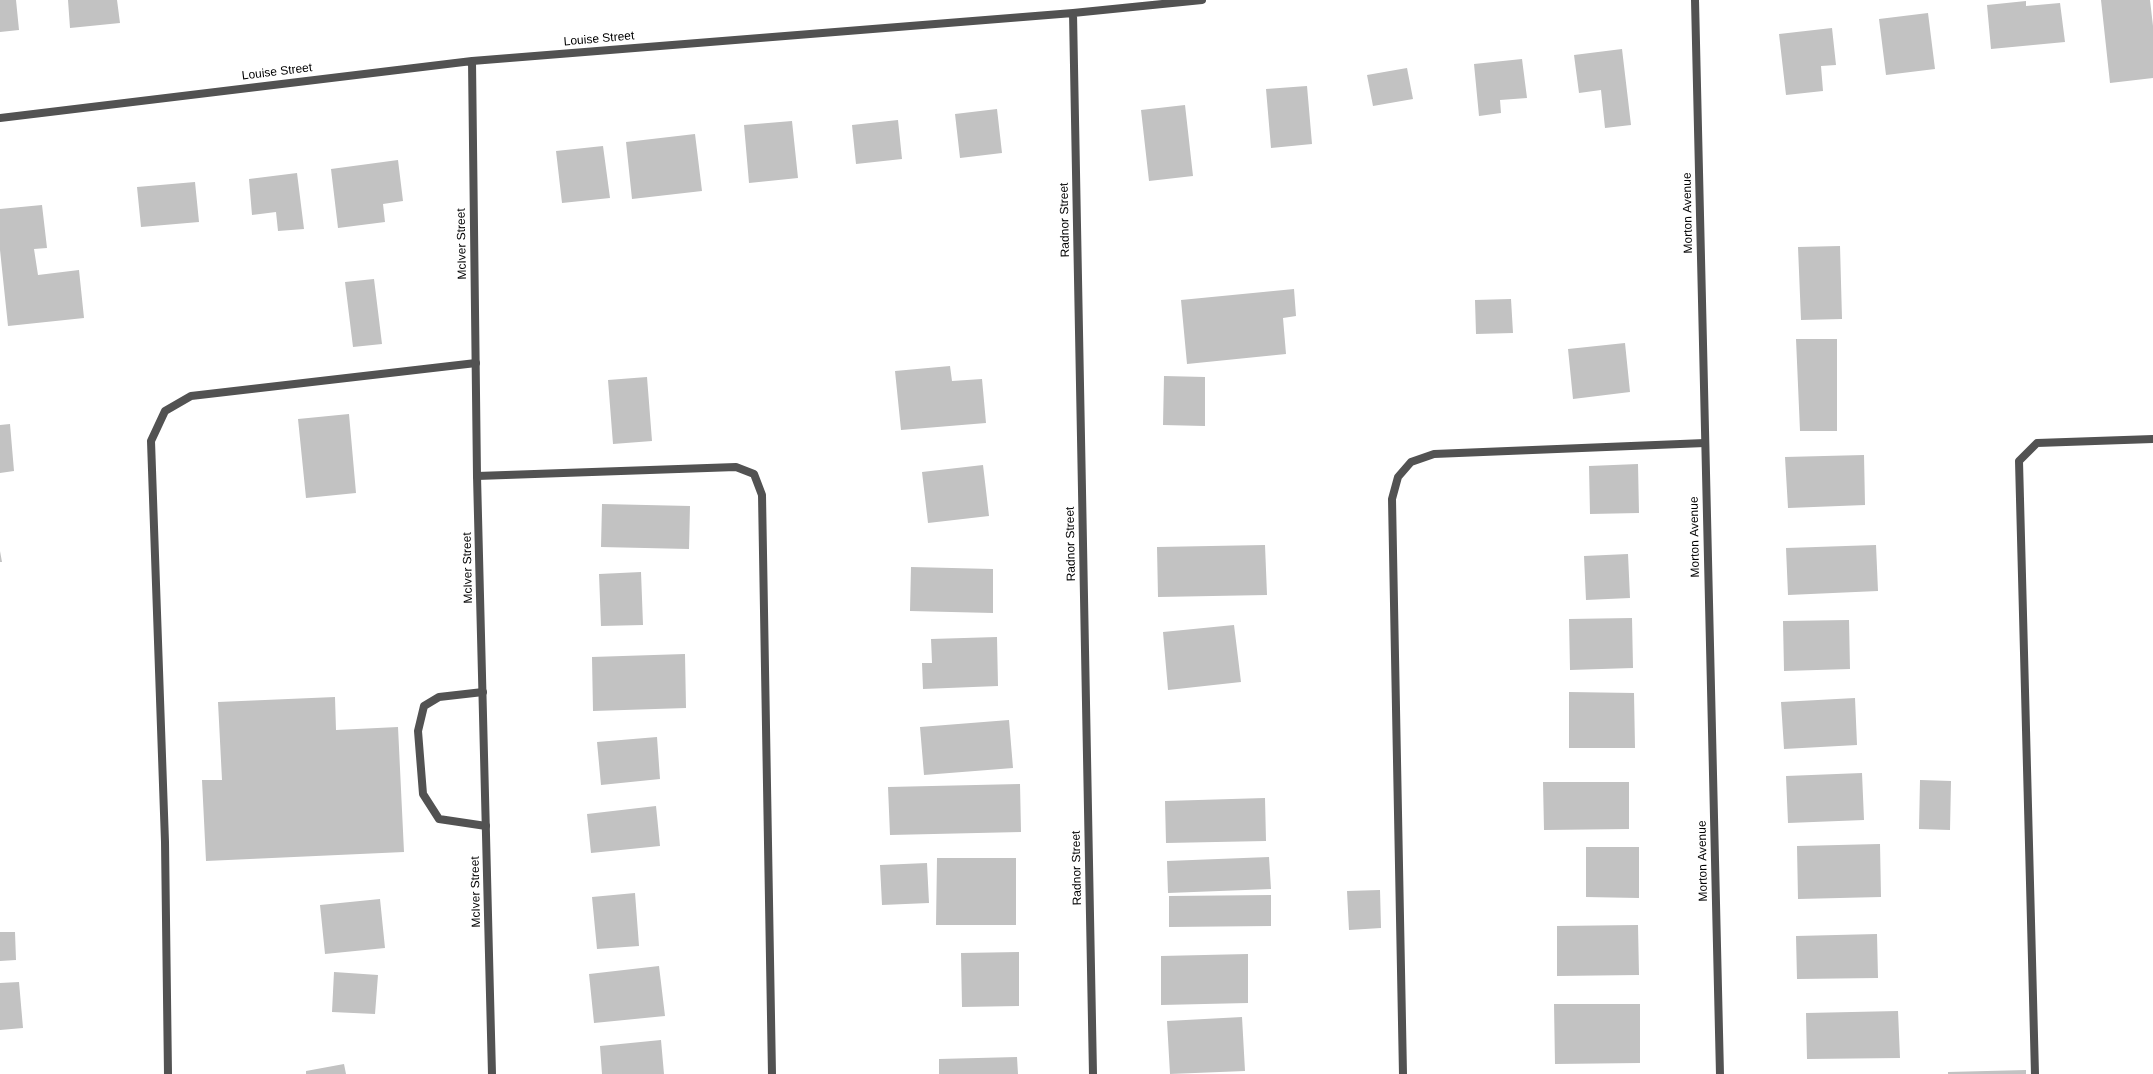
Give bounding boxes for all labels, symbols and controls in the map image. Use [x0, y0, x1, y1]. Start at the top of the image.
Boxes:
street label: Louise Street [563, 29, 635, 49]
street label: Louise Street [241, 61, 313, 83]
street label: Morton Avenue [1680, 172, 1696, 254]
street label: Radnor Street [1057, 183, 1073, 257]
street label: McIver Street [454, 208, 470, 280]
street label: Morton Avenue [1687, 496, 1703, 578]
street label: Radnor Street [1063, 507, 1079, 581]
street label: McIver Street [460, 532, 476, 604]
street label: Morton Avenue [1695, 820, 1711, 902]
street label: Radnor Street [1069, 831, 1085, 905]
street label: McIver Street [468, 856, 484, 928]

